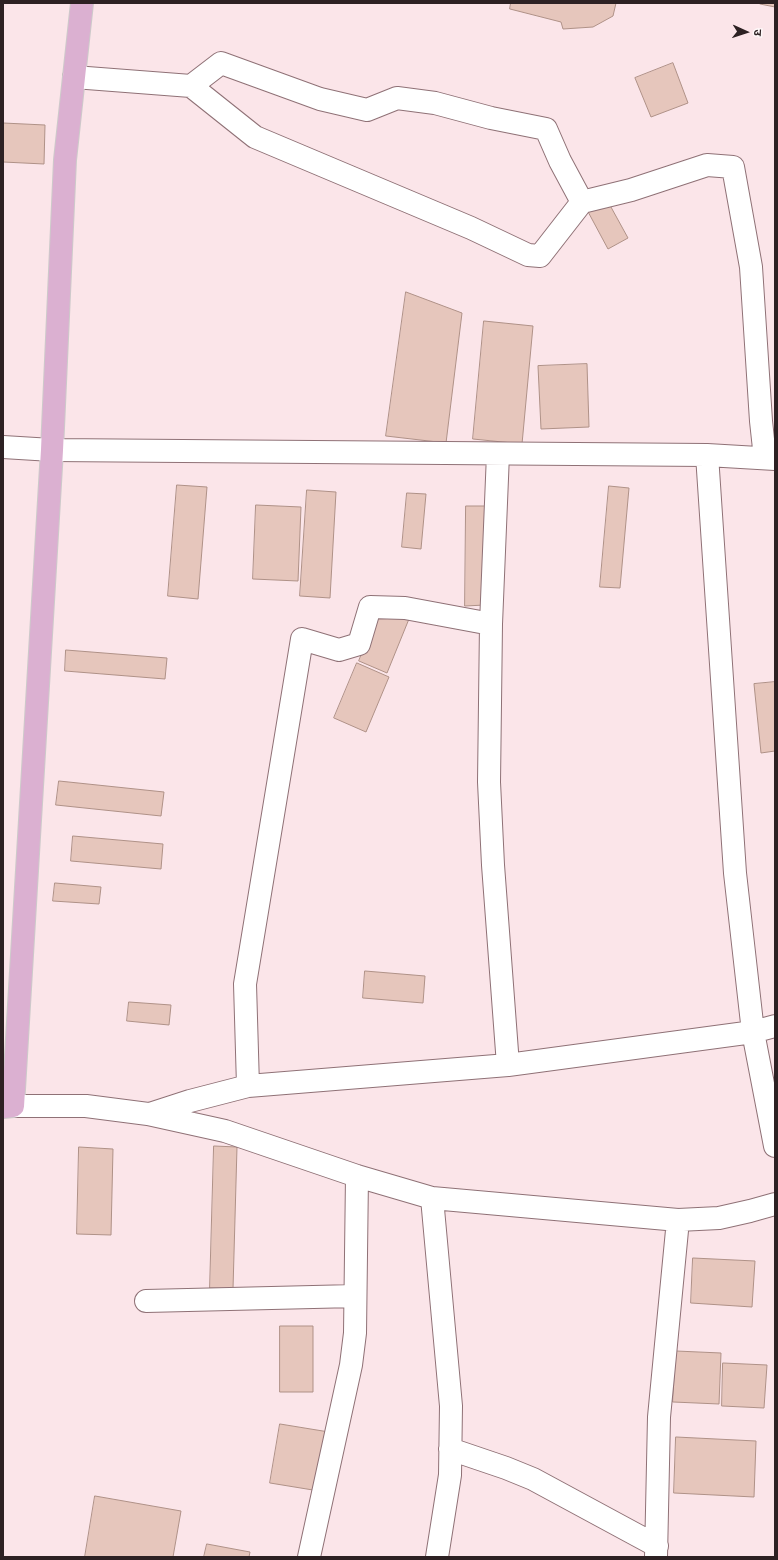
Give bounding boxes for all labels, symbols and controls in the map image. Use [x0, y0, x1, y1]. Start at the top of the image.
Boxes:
north arrow [726, 12, 766, 52]
text: उ [752, 29, 764, 36]

